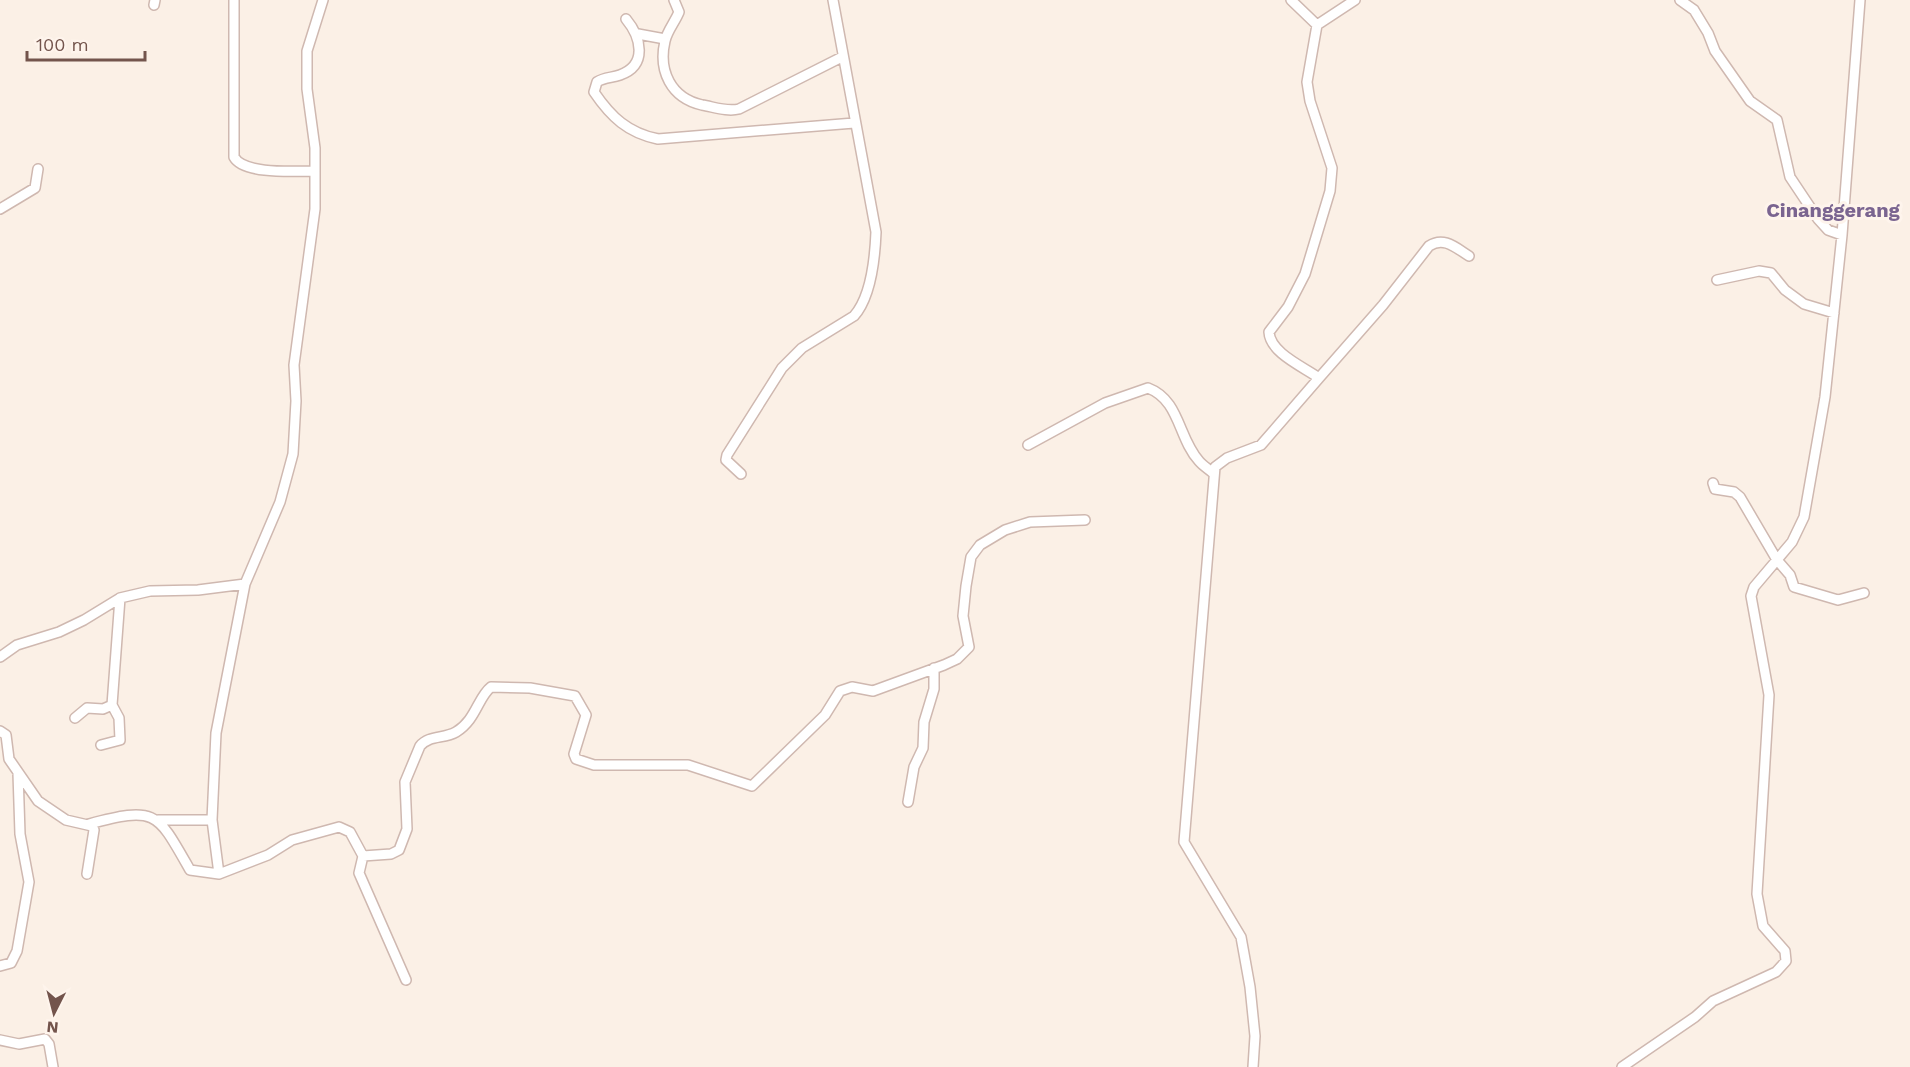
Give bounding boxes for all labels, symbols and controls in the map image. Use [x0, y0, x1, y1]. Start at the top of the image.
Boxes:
scale bar [27, 24, 146, 62]
text: 100 m [36, 34, 89, 55]
district label: Cinanggerang [1766, 198, 1901, 222]
north arrow [24, 983, 84, 1043]
text: N [46, 1017, 59, 1037]

